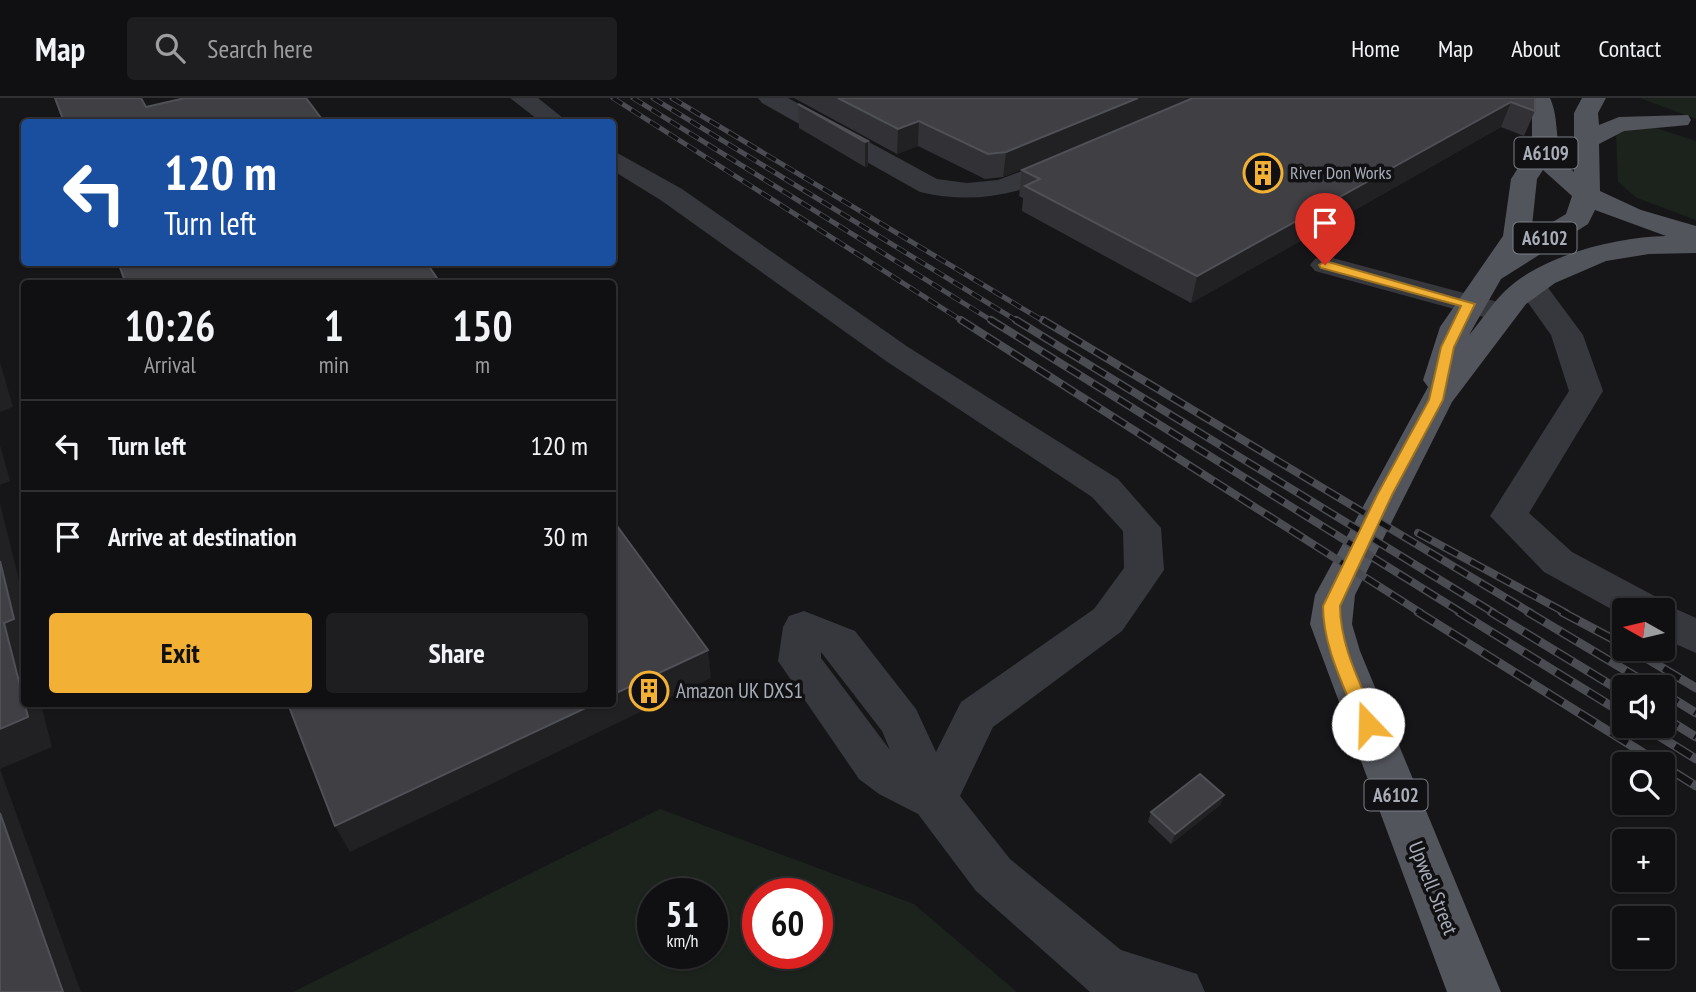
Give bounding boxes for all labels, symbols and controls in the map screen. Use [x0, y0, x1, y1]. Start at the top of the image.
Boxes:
search box [127, 17, 617, 80]
text: Map [35, 27, 85, 70]
icon: search [151, 29, 189, 67]
text: Search here [207, 32, 313, 65]
text: Home [1351, 33, 1400, 64]
text: Map [1438, 33, 1473, 64]
text: About [1511, 33, 1560, 64]
text: Contact [1598, 33, 1661, 64]
road number: A6109 [1514, 138, 1578, 168]
text: 120 m [164, 140, 277, 204]
icon: left [49, 147, 140, 238]
building icon: River Don Works [1242, 152, 1284, 194]
place label: River Don Works [1290, 161, 1392, 184]
pin [1295, 193, 1355, 265]
text: Turn left [164, 202, 256, 244]
icon: arrive [1306, 204, 1344, 242]
road number: A6102 [1514, 222, 1576, 254]
text: 10:26 [124, 298, 215, 353]
text: 1 [324, 298, 344, 353]
text: 150 [452, 298, 513, 353]
text: Arrival [144, 350, 196, 379]
text: min [319, 350, 349, 379]
text: m [475, 350, 490, 379]
icon: left [49, 427, 87, 465]
text: Turn left [108, 429, 186, 462]
text: 120 m [530, 429, 588, 462]
icon: arrive [49, 518, 87, 556]
text: Arrive at destination [108, 520, 297, 553]
text: 30 m [542, 520, 588, 553]
north arrow [1612, 598, 1675, 662]
map controls [1612, 598, 1675, 969]
button: Exit [49, 613, 312, 693]
button: Share [326, 613, 588, 693]
building icon: Amazon UK DXS1 [628, 670, 670, 712]
button: sound [1612, 675, 1675, 738]
place label: Amazon UK DXS1 [676, 677, 803, 704]
position arrow [1331, 687, 1405, 761]
button: search [1612, 752, 1675, 815]
road number: A6102 [1364, 780, 1428, 810]
button: + [1612, 829, 1675, 892]
street label: Upwell Street [1403, 837, 1465, 939]
speed limit sign: 60 [742, 878, 833, 969]
text: 51 [666, 891, 699, 937]
button: − [1612, 906, 1675, 969]
text: km/h [667, 929, 698, 952]

